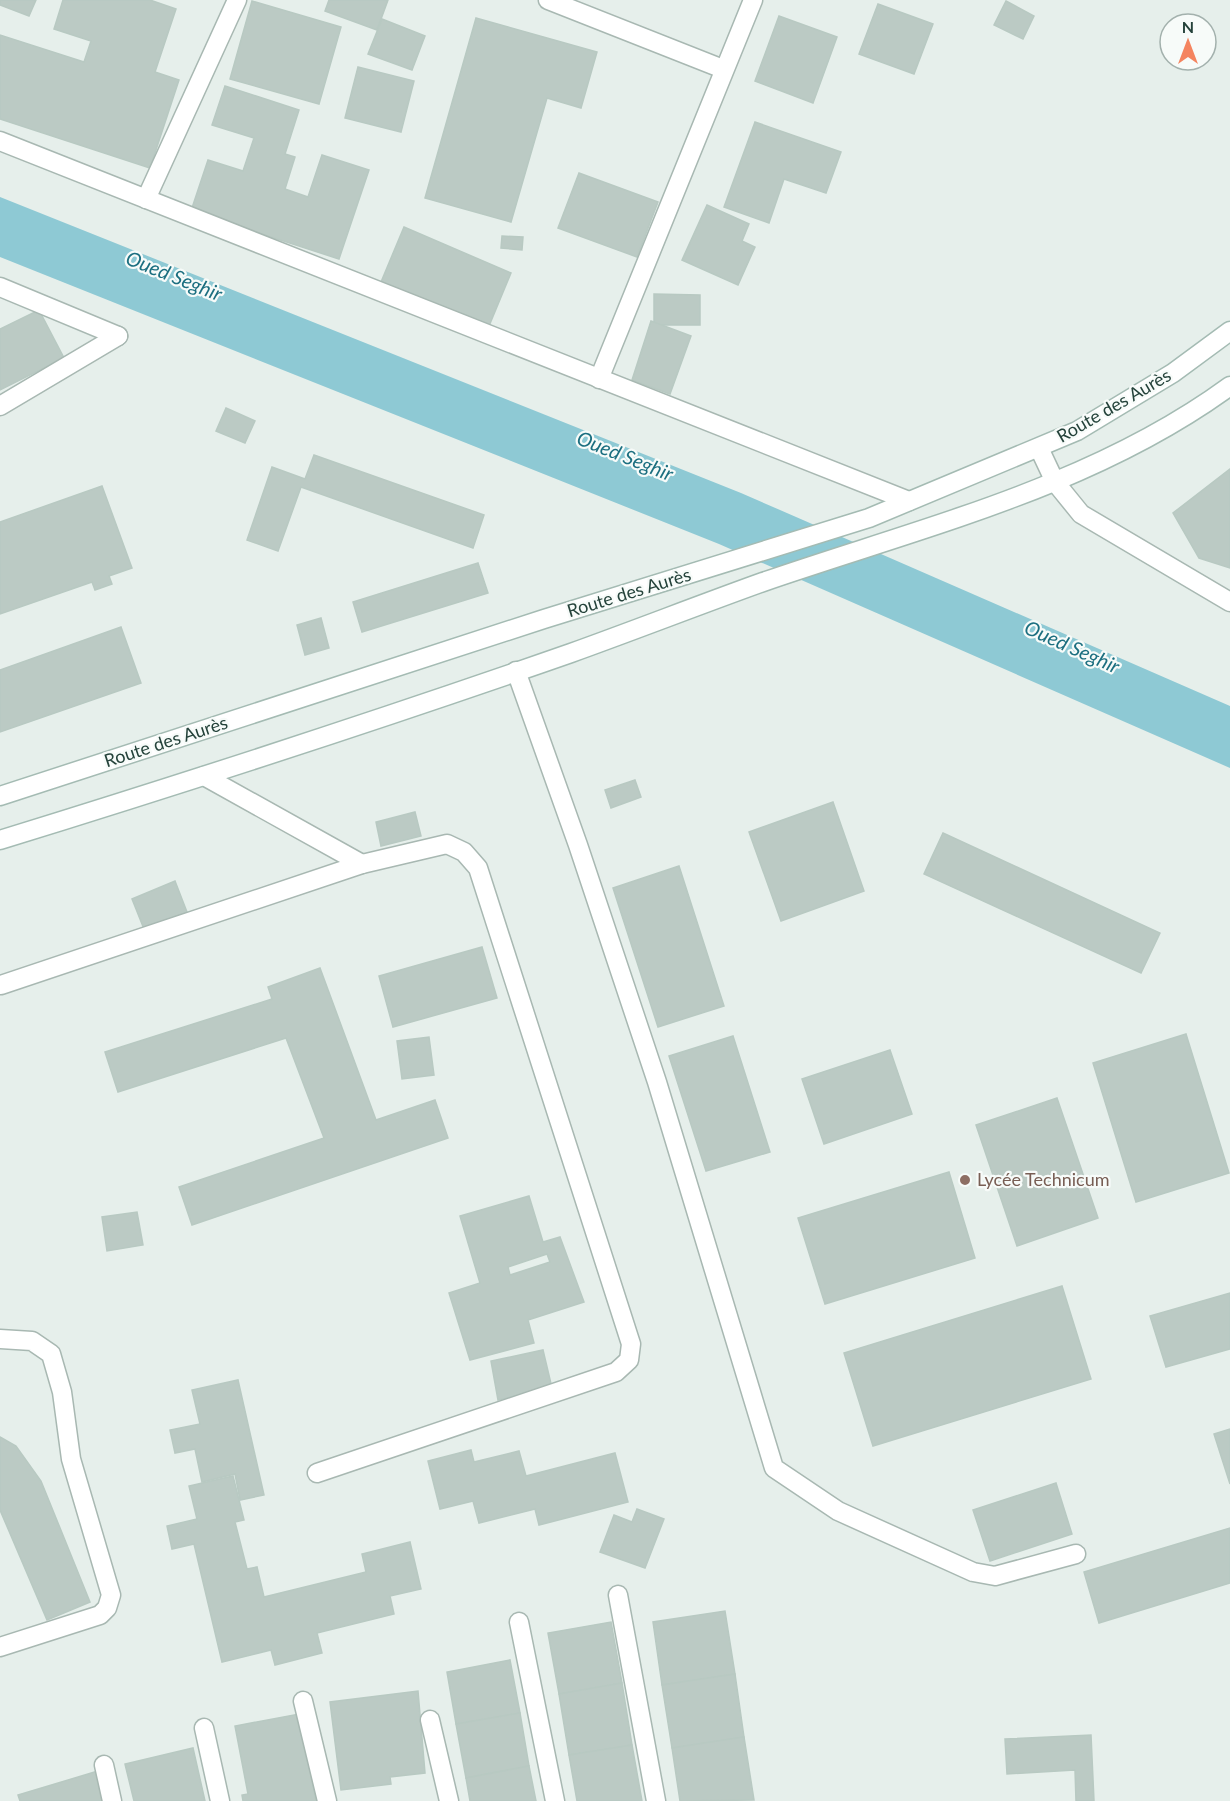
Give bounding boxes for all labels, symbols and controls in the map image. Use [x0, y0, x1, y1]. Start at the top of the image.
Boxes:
north arrow [1158, 12, 1218, 72]
text: N [1182, 17, 1194, 36]
water label: Oued Seghir [123, 245, 227, 306]
street label: Route des Aurès [1052, 363, 1175, 447]
water label: Oued Seghir [574, 425, 678, 486]
street label: Route des Aurès [564, 563, 693, 621]
water label: Oued Seghir [1021, 614, 1125, 678]
street label: Route des Aurès [101, 711, 230, 771]
place label: Lycée Technicum [977, 1168, 1109, 1190]
marker: Lycée Technicum [958, 1173, 972, 1187]

